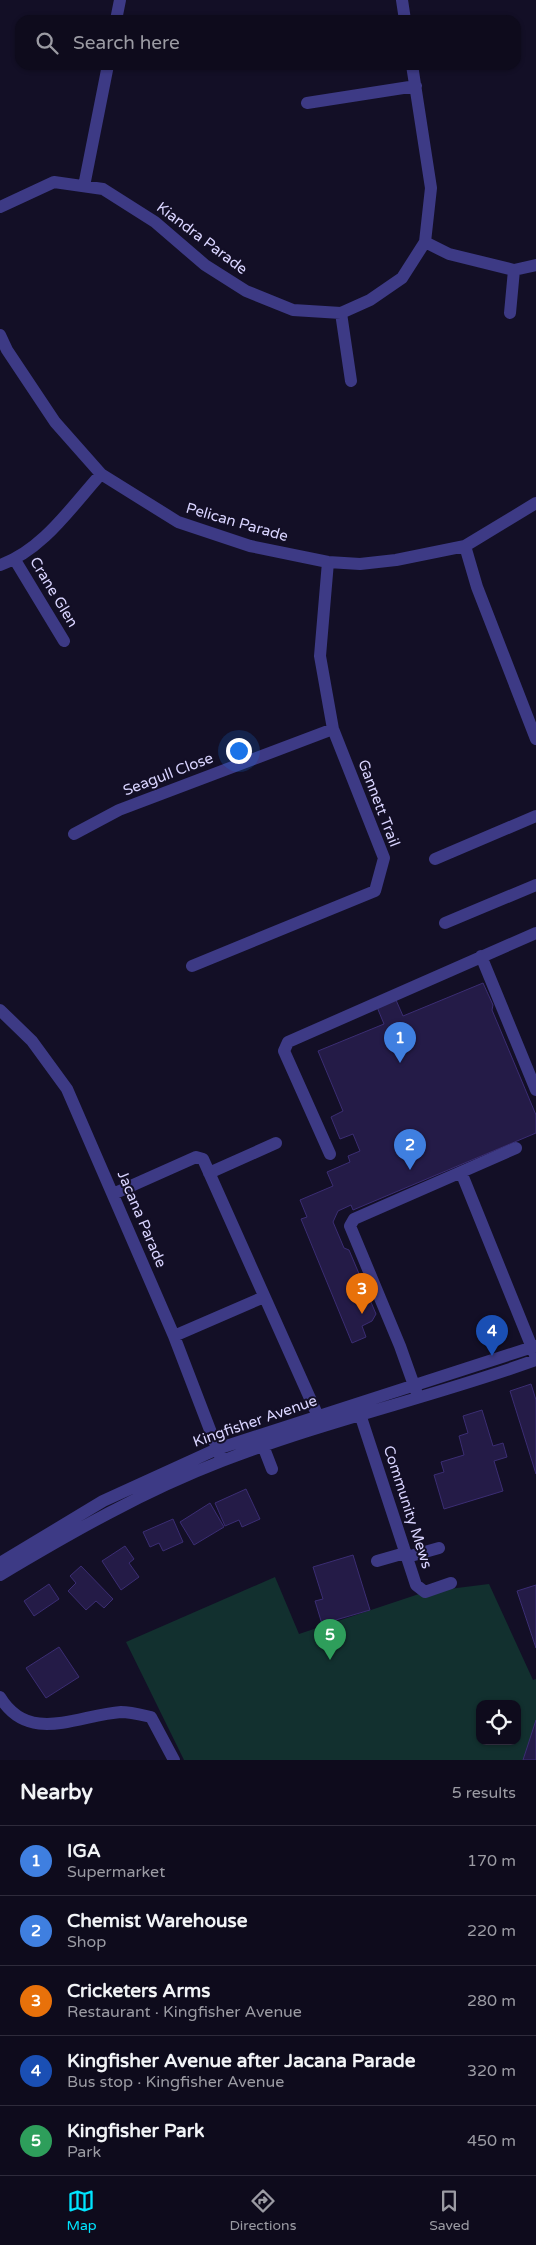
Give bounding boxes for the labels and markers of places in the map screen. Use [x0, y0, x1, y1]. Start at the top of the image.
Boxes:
pin: 1 [384, 1022, 416, 1063]
pin: 2 [394, 1129, 426, 1170]
pin: 3 [346, 1273, 378, 1314]
pin: 4 [476, 1315, 508, 1356]
pin: 5 [314, 1619, 346, 1660]

